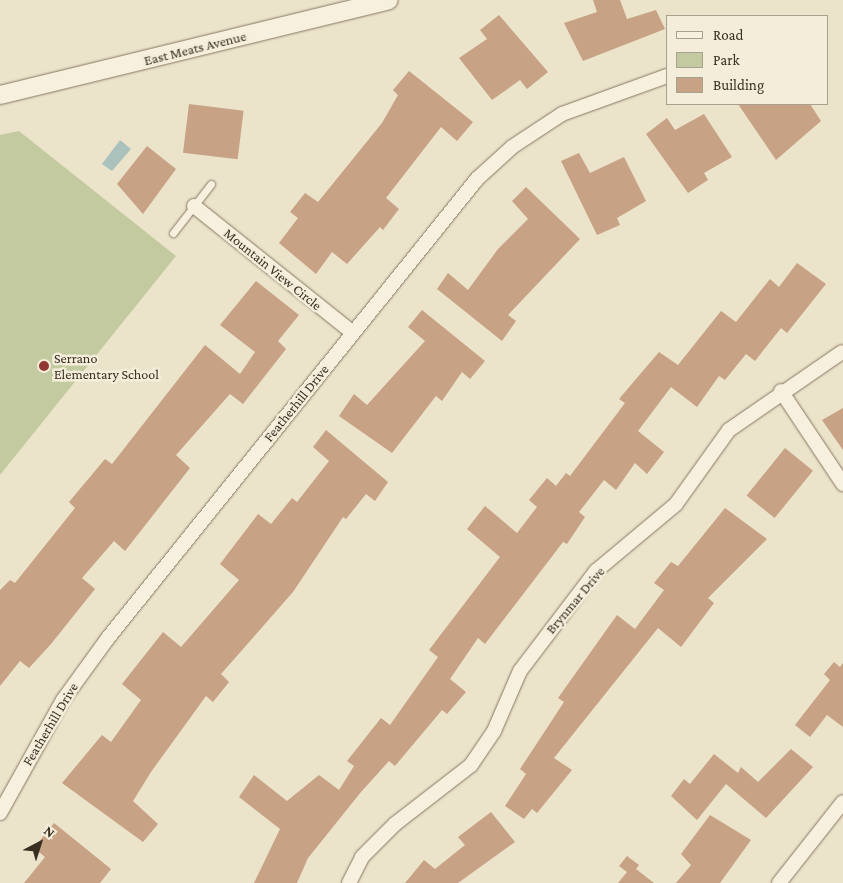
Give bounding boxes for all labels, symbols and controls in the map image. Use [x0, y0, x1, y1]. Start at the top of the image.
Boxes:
legend [666, 15, 828, 105]
street label: East Meats Avenue [142, 27, 248, 69]
text: Road [713, 27, 743, 43]
text: Park [713, 52, 740, 68]
text: Building [713, 77, 764, 93]
street label: Mountain View Circle [221, 224, 325, 314]
place label: Serrano Elementary School [54, 350, 159, 382]
marker: Serrano Elementary School [38, 360, 50, 372]
street label: Featherhill Drive [260, 361, 332, 445]
street label: Brynmar Drive [542, 563, 608, 637]
street label: Featherhill Drive [19, 679, 81, 769]
north arrow [15, 818, 65, 868]
text: N [41, 822, 58, 841]

